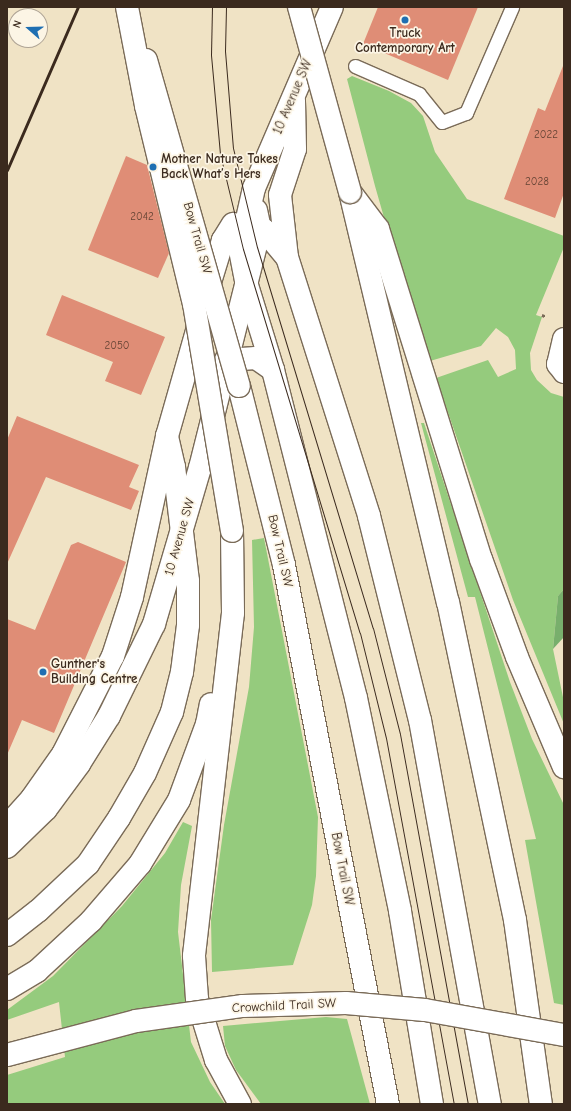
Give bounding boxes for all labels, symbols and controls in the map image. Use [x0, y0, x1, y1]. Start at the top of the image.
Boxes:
north arrow [8, 8, 48, 48]
marker: Truck Contemporary Art [400, 15, 410, 25]
text: N [10, 18, 25, 30]
place label: Truck Contemporary Art [355, 26, 455, 57]
street label: 10 Avenue SW [270, 57, 316, 137]
house number: 2022 [534, 128, 558, 142]
place label: Mother Nature Takes Back What’s Hers [161, 152, 278, 183]
marker: Mother Nature Takes Back What’s Hers [148, 162, 158, 172]
house number: 2028 [525, 175, 549, 189]
street label: Bow Trail SW [179, 200, 215, 276]
house number: 2042 [130, 210, 154, 224]
house number: 2050 [104, 339, 130, 353]
street label: 10 Avenue SW [162, 497, 198, 577]
street label: Bow Trail SW [264, 513, 296, 589]
place label: Gunther's Building Centre [51, 657, 137, 688]
marker: Gunther's Building Centre [38, 667, 48, 677]
street label: Bow Trail SW [327, 831, 357, 907]
street label: Crowchild Trail SW [231, 995, 337, 1017]

